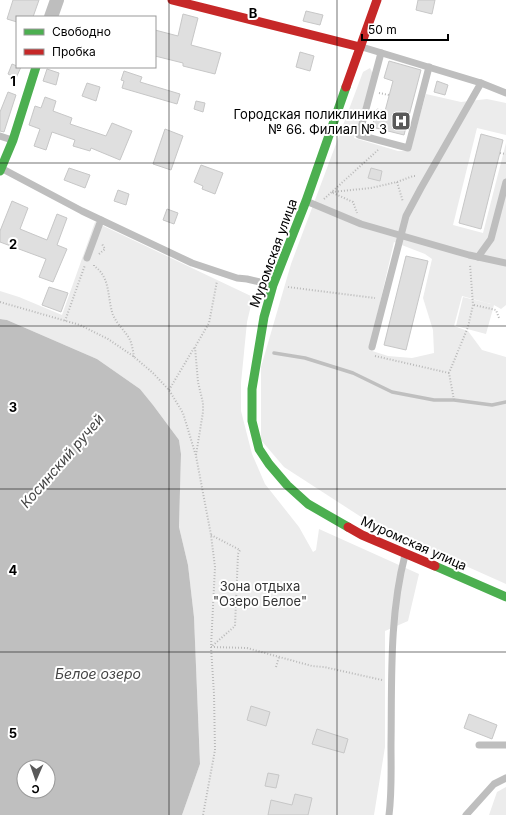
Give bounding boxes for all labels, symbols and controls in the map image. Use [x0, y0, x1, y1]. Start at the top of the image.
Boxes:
text: B [249, 5, 258, 21]
legend [16, 16, 156, 68]
scale bar [362, 16, 448, 42]
text: 50 m [368, 22, 397, 37]
text: Свободно [52, 24, 111, 39]
text: Пробка [52, 44, 96, 59]
text: 1 [10, 73, 16, 89]
place label: Городская поликлиника № 66. Филиал № 3 [234, 106, 387, 137]
hospital icon: Городская поликлиника № 66. Филиал № 3 [390, 110, 412, 132]
street label: Муромская улица [246, 196, 300, 310]
text: 2 [9, 236, 17, 252]
text: 3 [9, 399, 17, 415]
water label: Косинский ручей [16, 410, 107, 511]
street label: Муромская улица [358, 512, 470, 574]
text: 4 [9, 562, 18, 578]
park label: Зона отдыха "Озеро Белое" [213, 578, 307, 609]
water label: Белое озеро [55, 665, 141, 682]
text: 5 [9, 725, 17, 741]
north arrow [16, 759, 56, 799]
text: С [31, 782, 40, 796]

